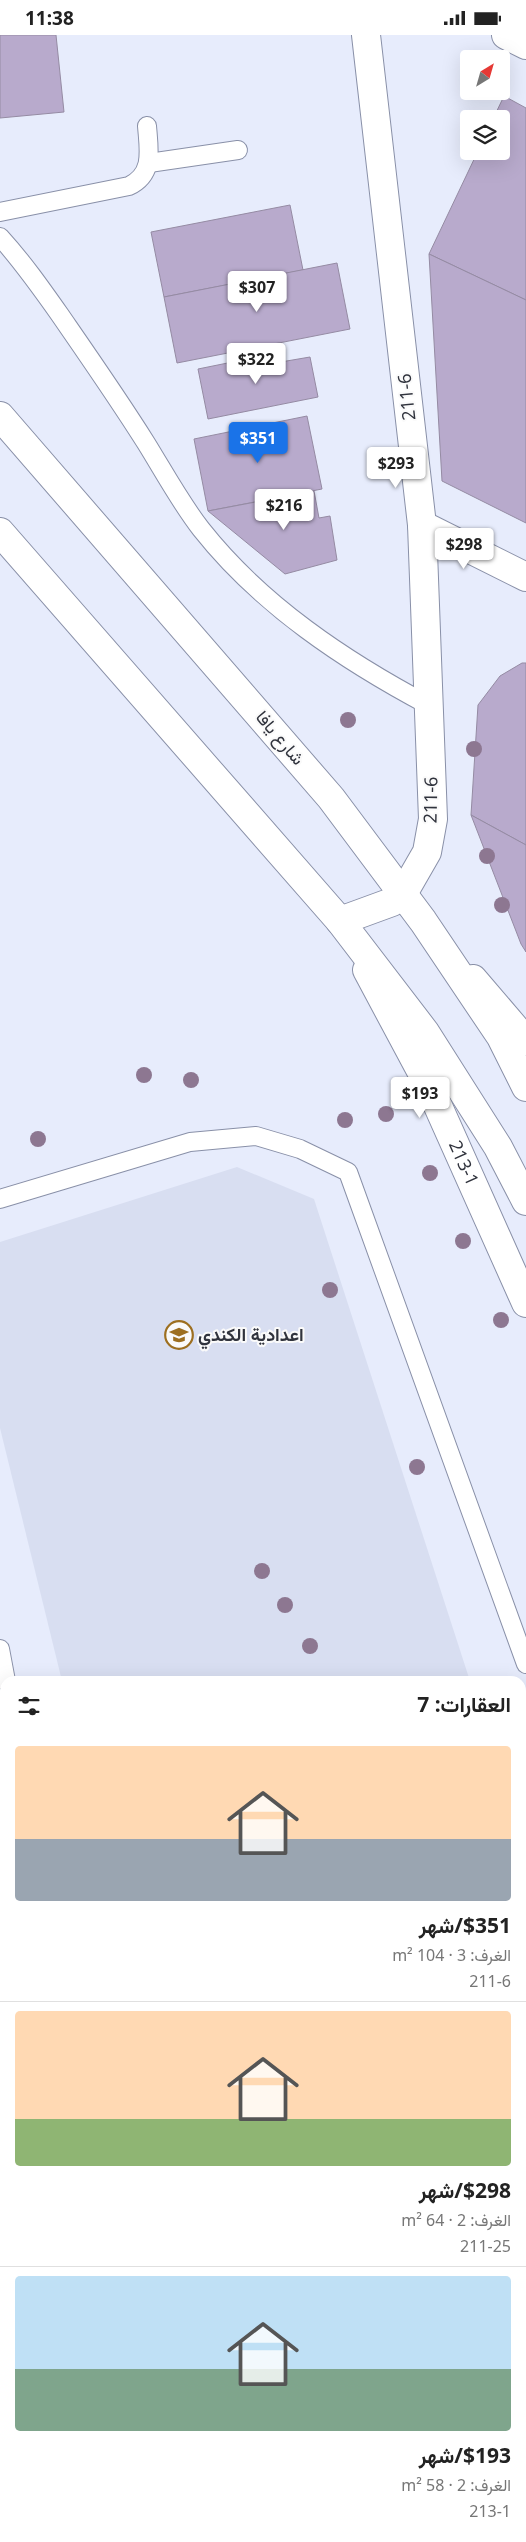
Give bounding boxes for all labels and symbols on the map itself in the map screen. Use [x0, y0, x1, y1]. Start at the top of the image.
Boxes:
north arrow [460, 50, 510, 100]
pin: $307 [227, 271, 287, 313]
pin: $322 [226, 343, 286, 385]
street label: 211-6 [392, 372, 420, 422]
pin: $351 [228, 421, 288, 464]
pin: $293 [366, 447, 426, 489]
pin: $216 [254, 489, 314, 531]
pin: $298 [434, 527, 494, 570]
street label: شارع يافا [250, 705, 311, 770]
street label: 211-6 [418, 776, 442, 824]
pin: $193 [390, 1077, 450, 1119]
street label: 213-1 [444, 1136, 485, 1189]
school or university icon: اعدادية الكندي [164, 1320, 194, 1350]
place label: اعدادية الكندي [198, 1322, 304, 1350]

